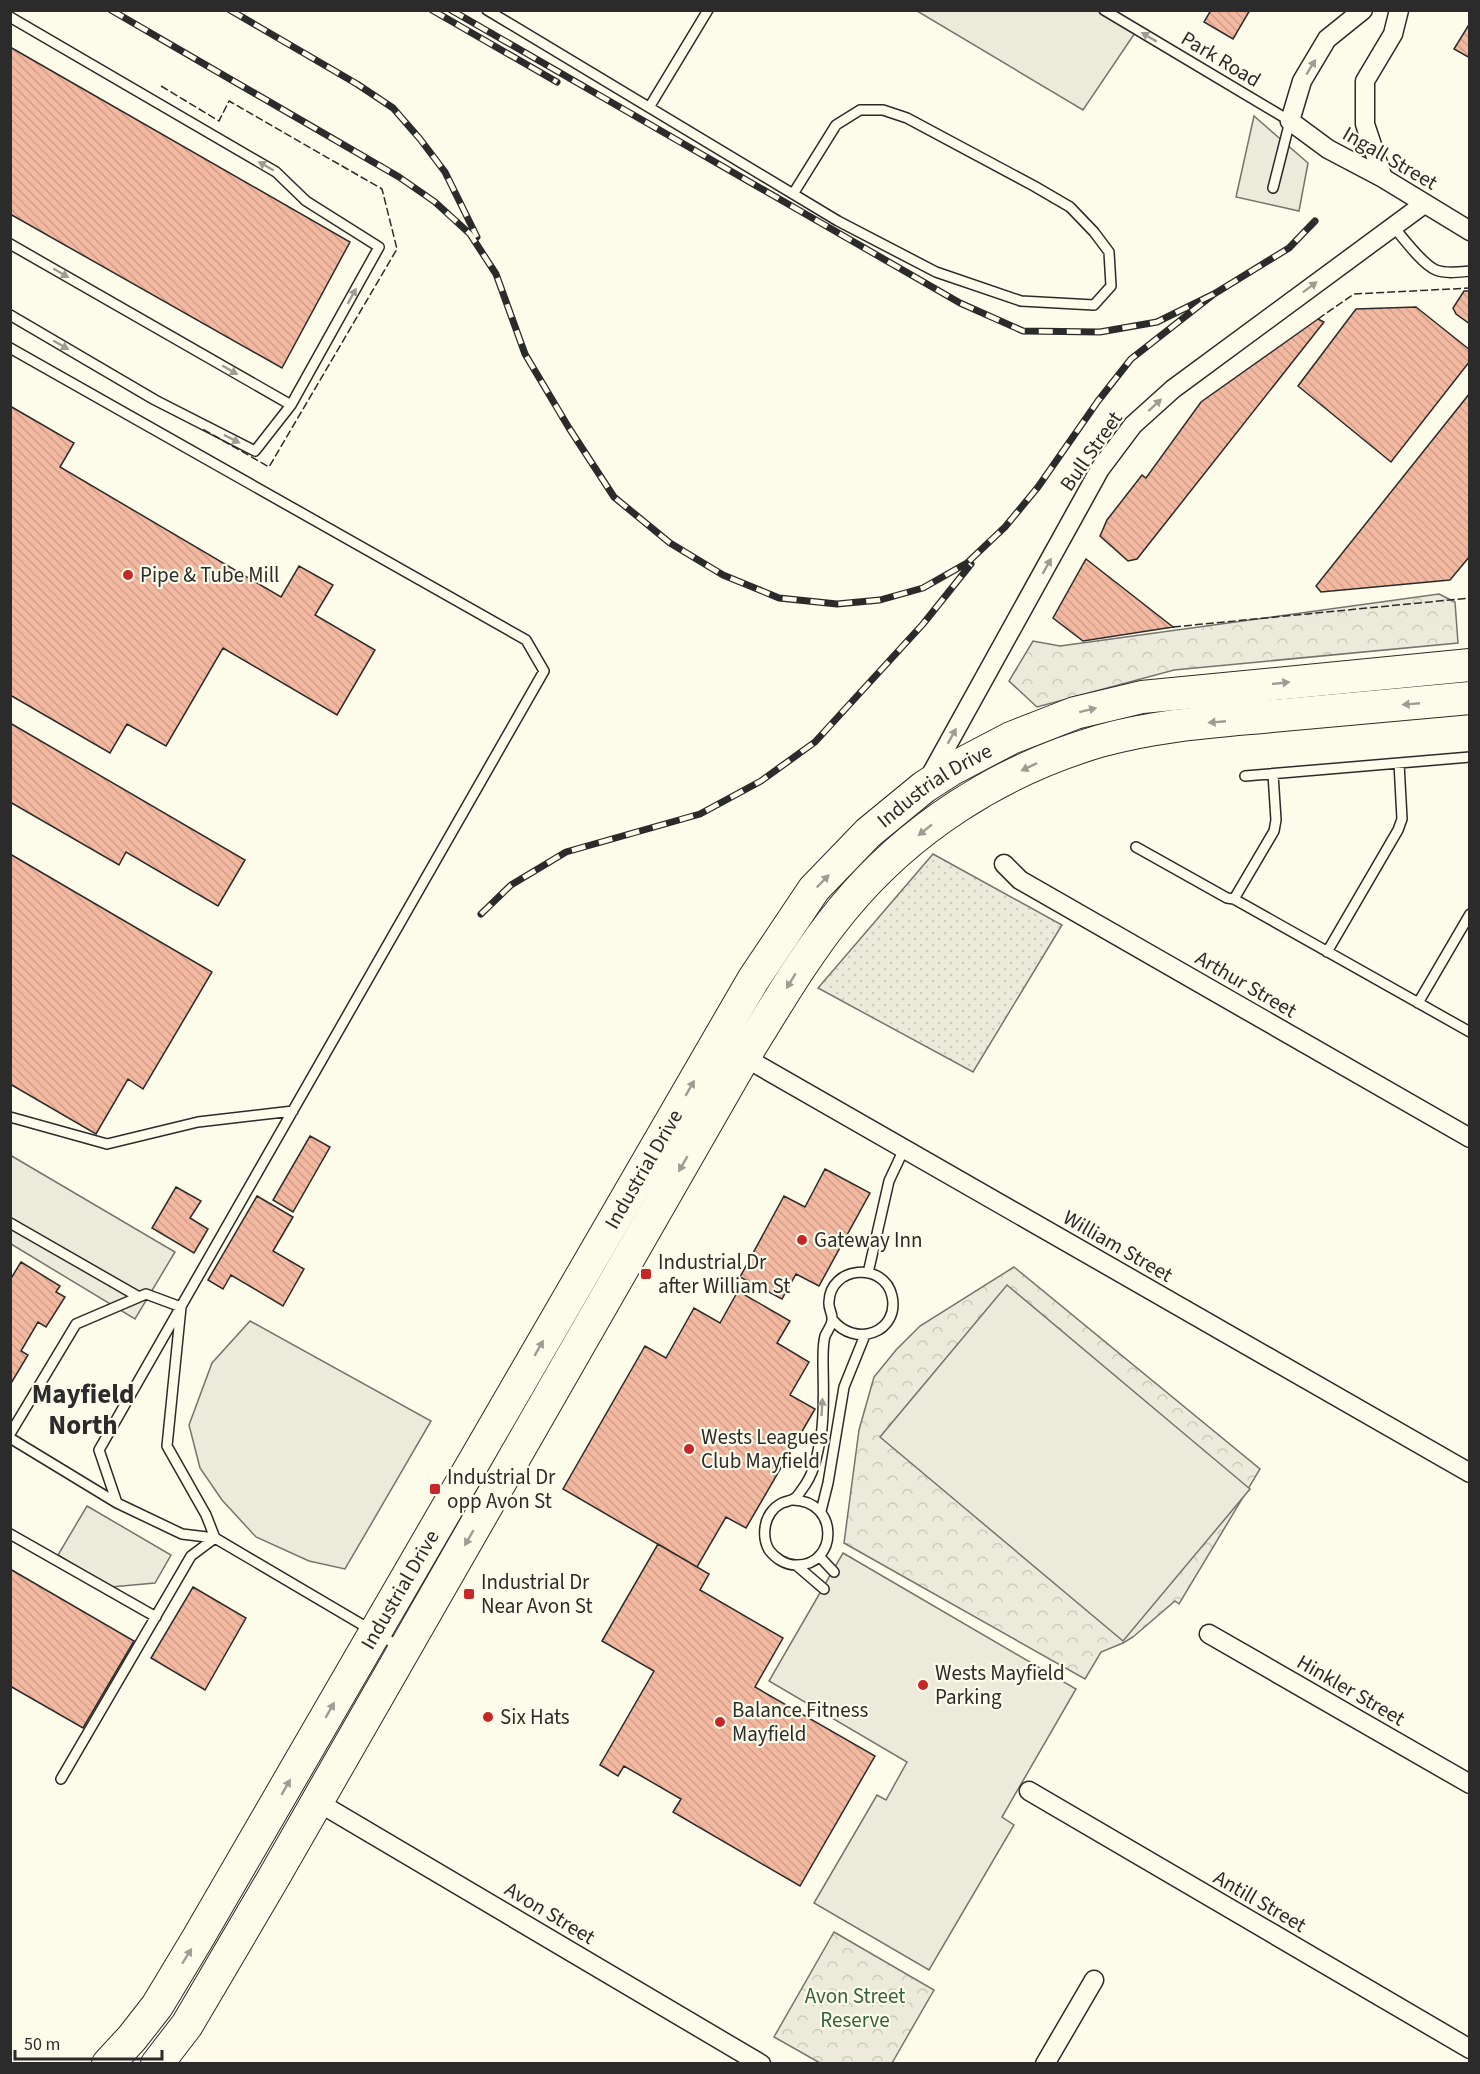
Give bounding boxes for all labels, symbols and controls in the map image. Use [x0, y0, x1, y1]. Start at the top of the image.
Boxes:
street label: Park Road [1175, 23, 1267, 95]
one-way arrow [1141, 32, 1157, 43]
one-way arrow [1305, 59, 1316, 75]
street label: Ingall Street [1337, 119, 1443, 197]
one-way arrow [257, 161, 274, 171]
one-way arrow [53, 267, 69, 278]
one-way arrow [1302, 281, 1318, 293]
one-way arrow [347, 287, 357, 304]
one-way arrow [53, 339, 69, 350]
one-way arrow [222, 365, 239, 375]
one-way arrow [1147, 399, 1162, 412]
street label: Bull Street [1053, 405, 1129, 497]
one-way arrow [223, 434, 240, 444]
one-way arrow [1041, 557, 1051, 574]
place label: Pipe & Tube Mill [140, 560, 279, 590]
marker: Pipe & Tube Mill [121, 568, 135, 582]
one-way arrow [1271, 678, 1290, 688]
one-way arrow [1402, 699, 1421, 709]
one-way arrow [1079, 705, 1097, 715]
one-way arrow [1208, 717, 1227, 727]
one-way arrow [947, 727, 957, 744]
street label: Industrial Drive [870, 736, 997, 835]
one-way arrow [1020, 763, 1037, 772]
one-way arrow [917, 823, 933, 836]
one-way arrow [815, 874, 829, 888]
street label: Arthur Street [1190, 943, 1302, 1025]
one-way arrow [786, 973, 797, 989]
one-way arrow [685, 1080, 695, 1097]
street label: Industrial Drive [597, 1104, 690, 1235]
one-way arrow [678, 1156, 688, 1173]
street label: William Street [1058, 1202, 1178, 1290]
place label: Gateway Inn [814, 1225, 923, 1255]
marker: Gateway Inn [795, 1233, 809, 1247]
place label: Industrial Dr after William St [658, 1247, 790, 1301]
marker: Industrial Dr after William St [639, 1267, 653, 1281]
one-way arrow [534, 1340, 545, 1356]
district label: Mayfield North [32, 1375, 134, 1445]
one-way arrow [818, 1397, 827, 1416]
place label: Wests Leagues Club Mayfield [701, 1422, 828, 1476]
marker: Wests Leagues Club Mayfield [682, 1442, 696, 1456]
place label: Industrial Dr opp Avon St [447, 1462, 556, 1516]
marker: Industrial Dr opp Avon St [428, 1482, 442, 1496]
street label: Industrial Drive [353, 1524, 446, 1655]
one-way arrow [464, 1529, 474, 1546]
place label: Industrial Dr Near Avon St [481, 1567, 593, 1621]
marker: Industrial Dr Near Avon St [462, 1587, 476, 1601]
street label: Hinkler Street [1291, 1647, 1411, 1733]
place label: Wests Mayfield Parking [935, 1658, 1065, 1712]
marker: Wests Mayfield Parking [916, 1678, 930, 1692]
place label: Balance Fitness Mayfield [732, 1695, 868, 1749]
one-way arrow [325, 1702, 336, 1718]
place label: Six Hats [500, 1702, 570, 1732]
marker: Six Hats [481, 1710, 495, 1724]
marker: Balance Fitness Mayfield [713, 1715, 727, 1729]
one-way arrow [280, 1779, 291, 1795]
street label: Antill Street [1208, 1862, 1312, 1940]
street label: Avon Street [499, 1874, 601, 1952]
one-way arrow [182, 1948, 193, 1964]
park label: Avon Street Reserve [805, 1981, 905, 2035]
scale bar [15, 2023, 162, 2061]
text: 50 m [24, 2032, 60, 2057]

